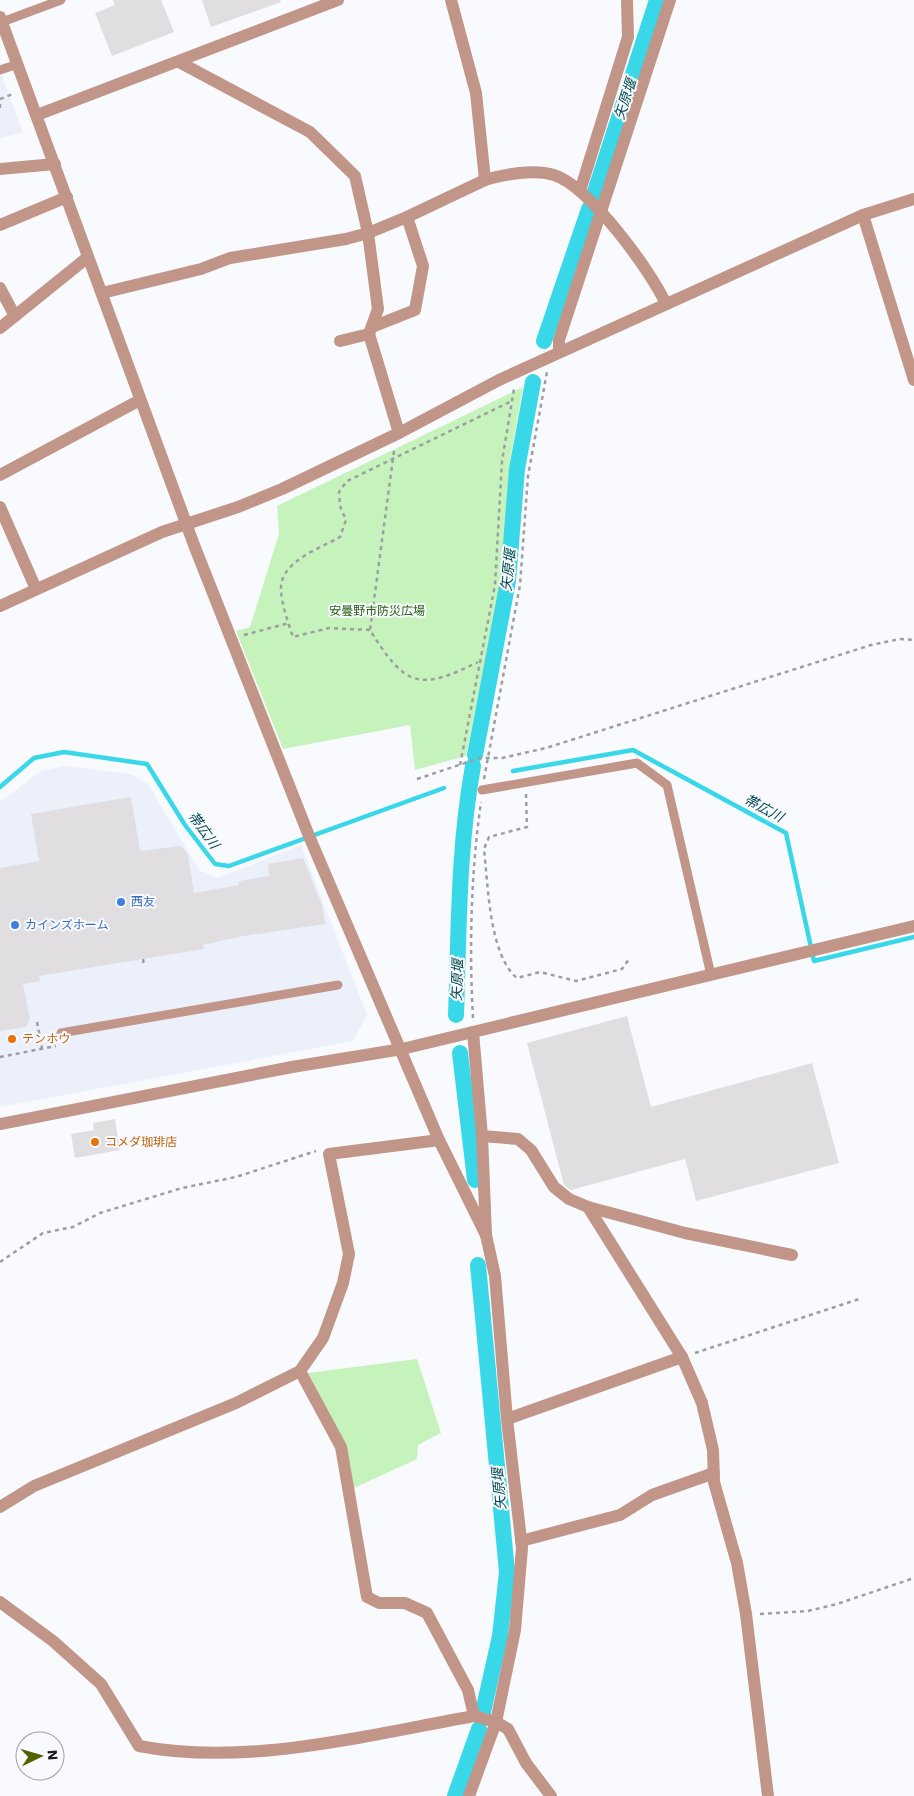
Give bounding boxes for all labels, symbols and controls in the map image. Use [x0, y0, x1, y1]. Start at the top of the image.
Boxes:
water label: 矢原堰 [611, 74, 640, 121]
water label: 矢原堰 [498, 545, 518, 592]
park label: 安曇野市防災広場 [329, 604, 425, 618]
water label: 帯広川 [742, 791, 788, 826]
water label: 帯広川 [185, 808, 224, 853]
place label: 西友 [131, 895, 155, 909]
marker: 西友 [115, 896, 127, 908]
place label: カインズホーム [25, 918, 108, 932]
marker: カインズホーム [9, 919, 21, 931]
water label: 矢原堰 [448, 956, 466, 1001]
place label: テンホウ [22, 1032, 70, 1046]
marker: テンホウ [6, 1033, 18, 1045]
place label: コメダ珈琲店 [105, 1135, 177, 1149]
marker: コメダ珈琲店 [89, 1136, 101, 1148]
water label: 矢原堰 [489, 1464, 509, 1511]
north arrow [15, 1731, 65, 1781]
text: N [45, 1749, 61, 1761]

